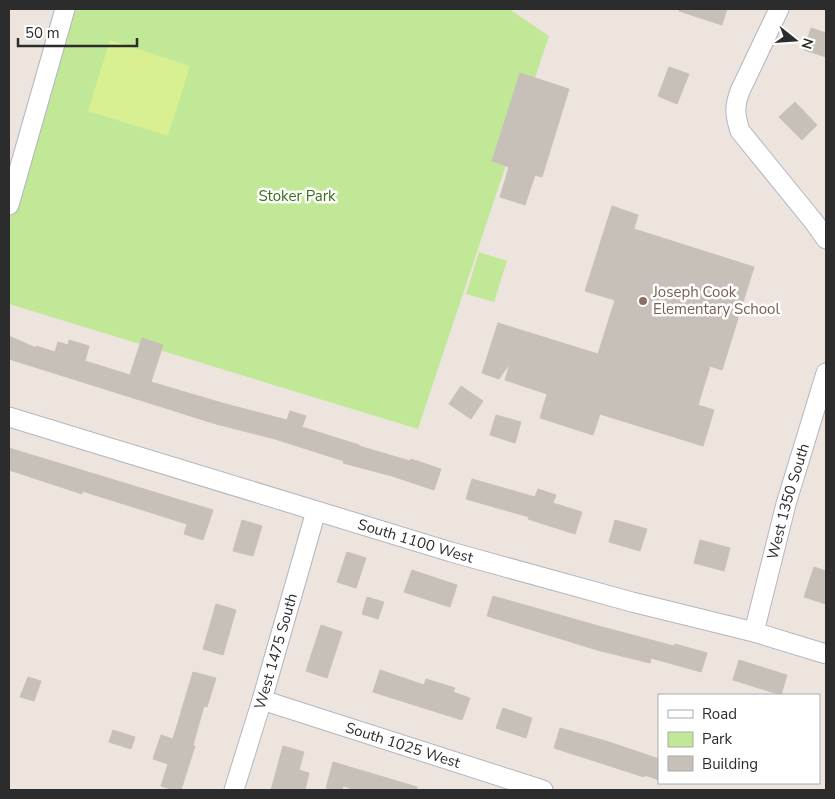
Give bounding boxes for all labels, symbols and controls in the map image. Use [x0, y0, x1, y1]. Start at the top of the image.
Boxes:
scale bar [18, 15, 136, 47]
north arrow [770, 15, 820, 65]
text: 50 m [25, 23, 60, 43]
text: N [796, 36, 818, 51]
park label: Stoker Park [258, 186, 336, 206]
place label: Joseph Cook Elementary School [652, 282, 780, 319]
marker: Joseph Cook Elementary School [637, 295, 649, 307]
street label: West 1350 South [763, 441, 814, 561]
street label: South 1100 West [355, 514, 476, 568]
street label: West 1475 South [250, 591, 302, 712]
legend [658, 694, 820, 784]
text: Road [702, 704, 737, 724]
street label: South 1025 West [343, 717, 464, 773]
text: Park [702, 729, 732, 749]
text: Building [702, 754, 758, 774]

